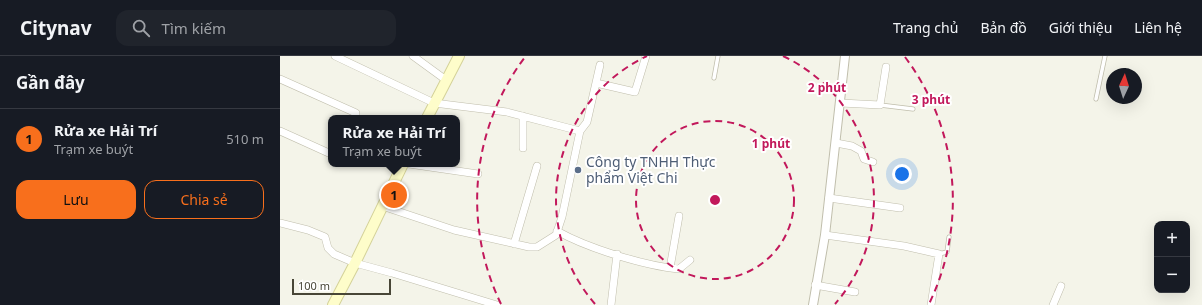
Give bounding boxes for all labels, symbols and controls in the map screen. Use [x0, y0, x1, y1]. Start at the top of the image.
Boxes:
search box [116, 10, 396, 46]
text: Citynav [20, 15, 92, 41]
icon: search [130, 17, 152, 39]
text: Tìm kiếm [162, 18, 226, 38]
text: Trang chủ [893, 18, 958, 37]
text: Bản đồ [980, 18, 1027, 37]
text: Giới thiệu [1049, 18, 1112, 37]
text: Liên hệ [1134, 18, 1182, 37]
north arrow [1106, 68, 1142, 104]
text: Gần đây [16, 71, 85, 94]
text: 2 phút [808, 79, 846, 96]
text: 3 phút [912, 91, 950, 108]
popup [328, 115, 460, 167]
text: Rửa xe Hải Trí [54, 120, 157, 140]
text: Rửa xe Hải Trí [342, 122, 446, 142]
text: 1 [25, 130, 33, 148]
text: 510 m [226, 130, 264, 148]
text: 1 phút [752, 135, 790, 152]
text: Trạm xe buýt [54, 140, 133, 158]
text: Trạm xe buýt [342, 142, 422, 160]
place label: Công ty TNHH Thực phẩm Việt Chi [586, 152, 716, 187]
your location [892, 164, 912, 184]
marker: Công ty TNHH Thực phẩm Việt Chi [573, 165, 583, 175]
button: Lưu [16, 180, 136, 219]
button: Chia sẻ [144, 180, 264, 219]
pin: 1 [381, 180, 407, 210]
centre of rings [708, 193, 722, 207]
map controls [1154, 221, 1190, 293]
button: + [1154, 221, 1190, 257]
button: − [1154, 257, 1190, 293]
scale bar [292, 277, 391, 296]
text: 100 m [298, 278, 330, 293]

